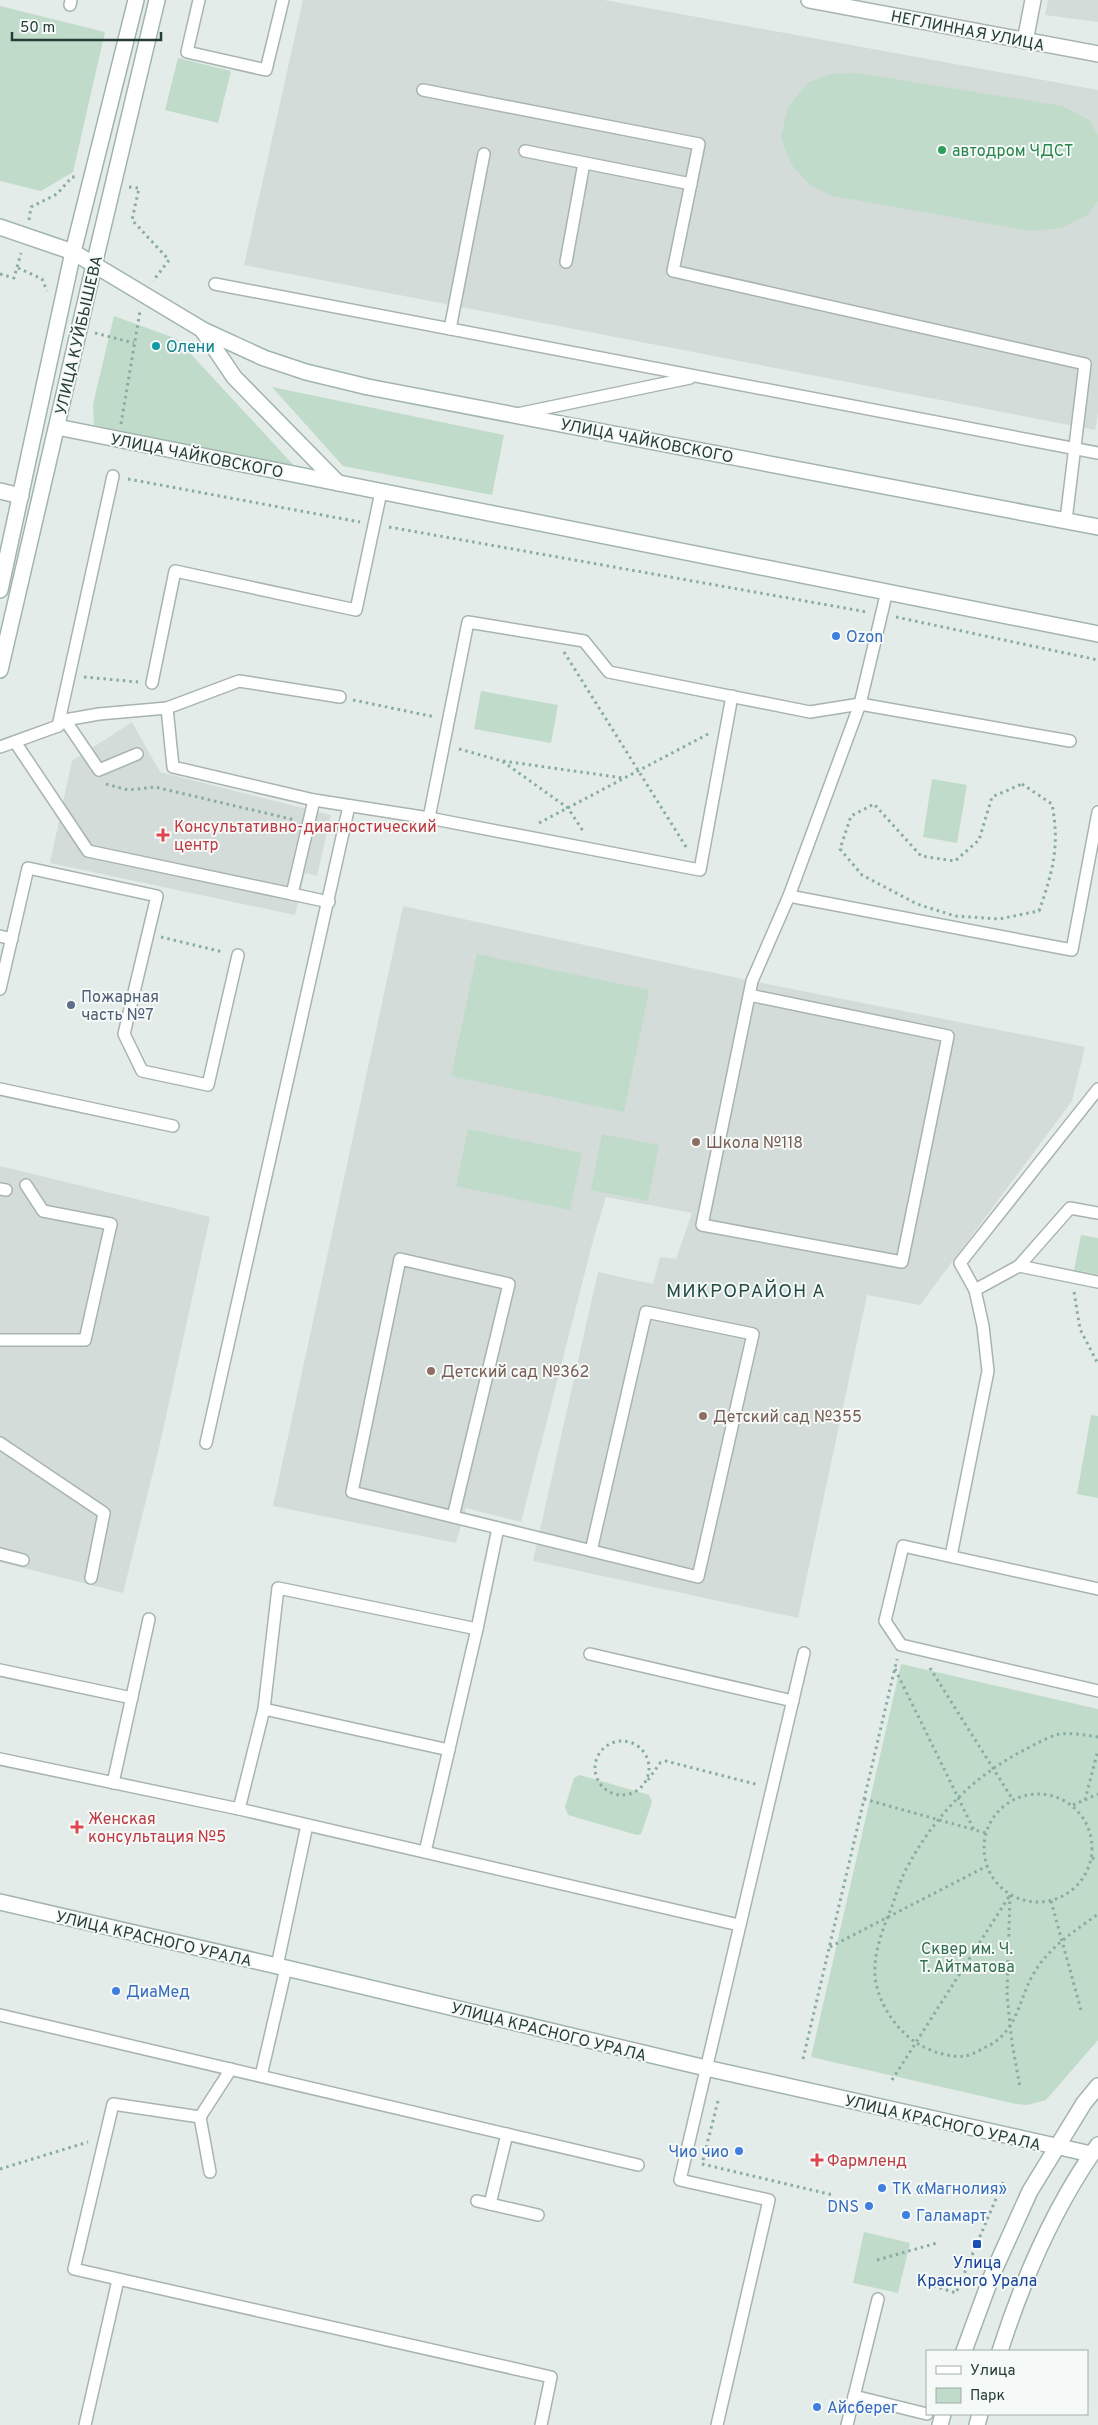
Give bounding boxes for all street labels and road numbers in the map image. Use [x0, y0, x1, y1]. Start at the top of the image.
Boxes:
street label: НЕГЛИННАЯ УЛИЦА [889, 7, 1046, 57]
street label: УЛИЦА КУЙБЫШЕВА [50, 253, 108, 417]
street label: УЛИЦА ЧАЙКОВСКОГО [558, 413, 735, 469]
street label: УЛИЦА ЧАЙКОВСКОГО [108, 428, 285, 484]
street label: УЛИЦА КРАСНОГО УРАЛА [53, 1908, 254, 1972]
street label: УЛИЦА КРАСНОГО УРАЛА [449, 1999, 649, 2067]
street label: УЛИЦА КРАСНОГО УРАЛА [842, 2092, 1043, 2156]

